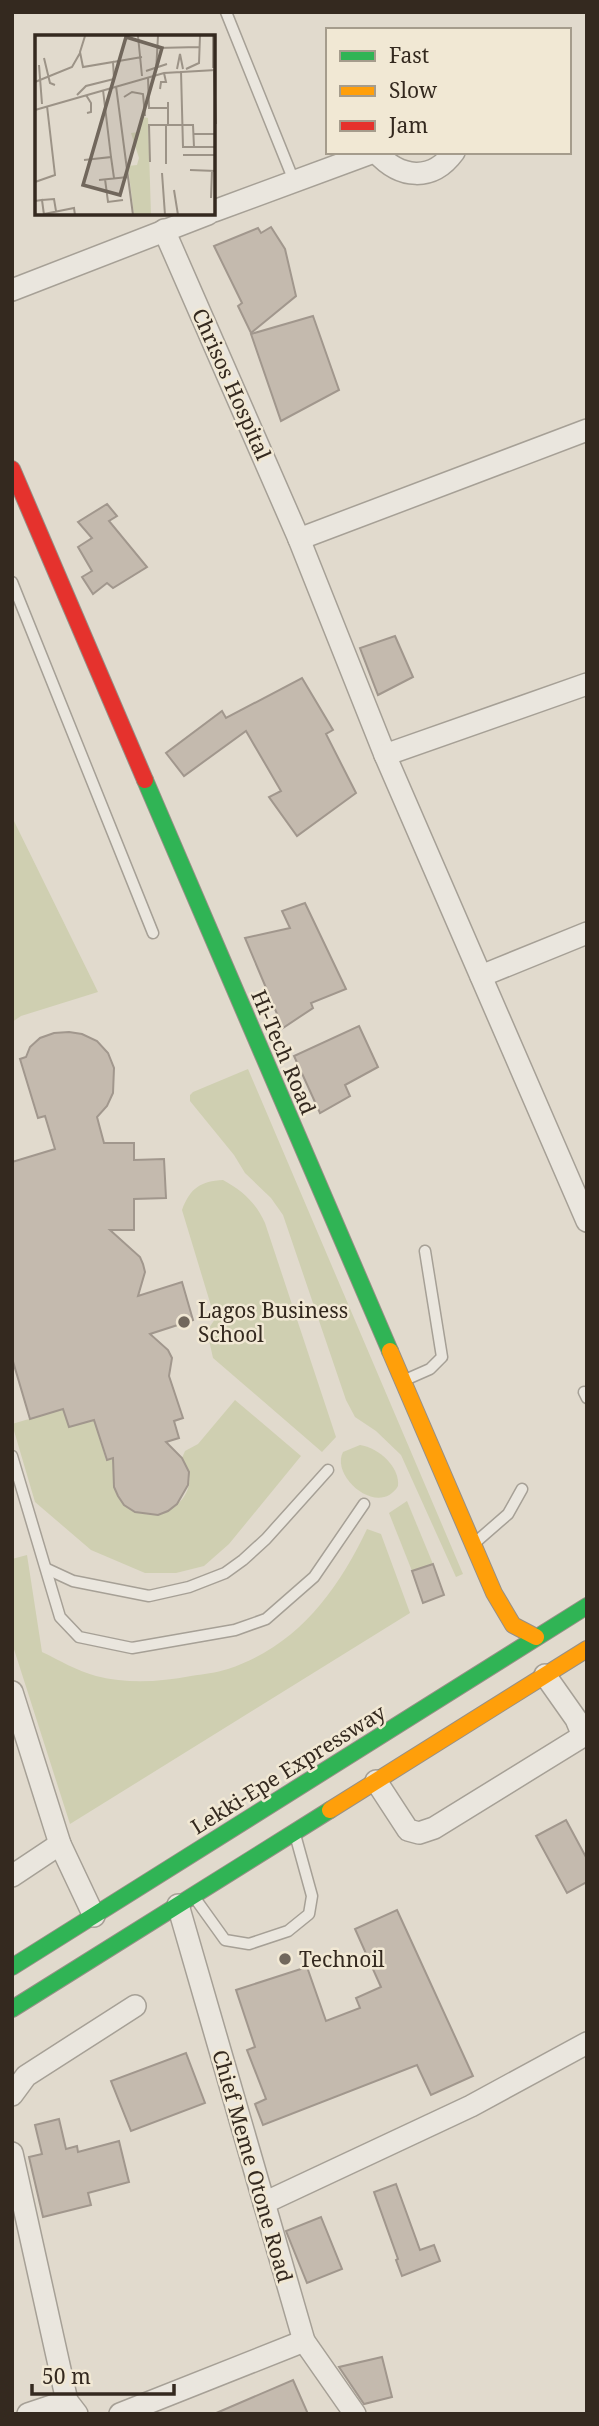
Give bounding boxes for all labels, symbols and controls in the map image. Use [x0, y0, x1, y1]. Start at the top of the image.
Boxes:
legend [326, 28, 571, 154]
inset map [35, 35, 215, 215]
text: Fast [389, 41, 429, 69]
text: Slow [389, 76, 438, 104]
text: Jam [388, 111, 428, 139]
street label: Chrisos Hospital [186, 304, 278, 465]
street label: Hi-Tech Road [245, 985, 323, 1119]
place label: Lagos Business School [198, 1296, 348, 1348]
marker: Lagos Business School [176, 1314, 192, 1330]
street label: Lekki-Epe Expressway [185, 1698, 391, 1840]
place label: Technoil [299, 1945, 385, 1973]
marker: Technoil [277, 1951, 293, 1967]
street label: Chief Meme Otone Road [206, 2046, 300, 2286]
scale bar [32, 2352, 173, 2396]
text: 50 m [42, 2362, 91, 2390]

